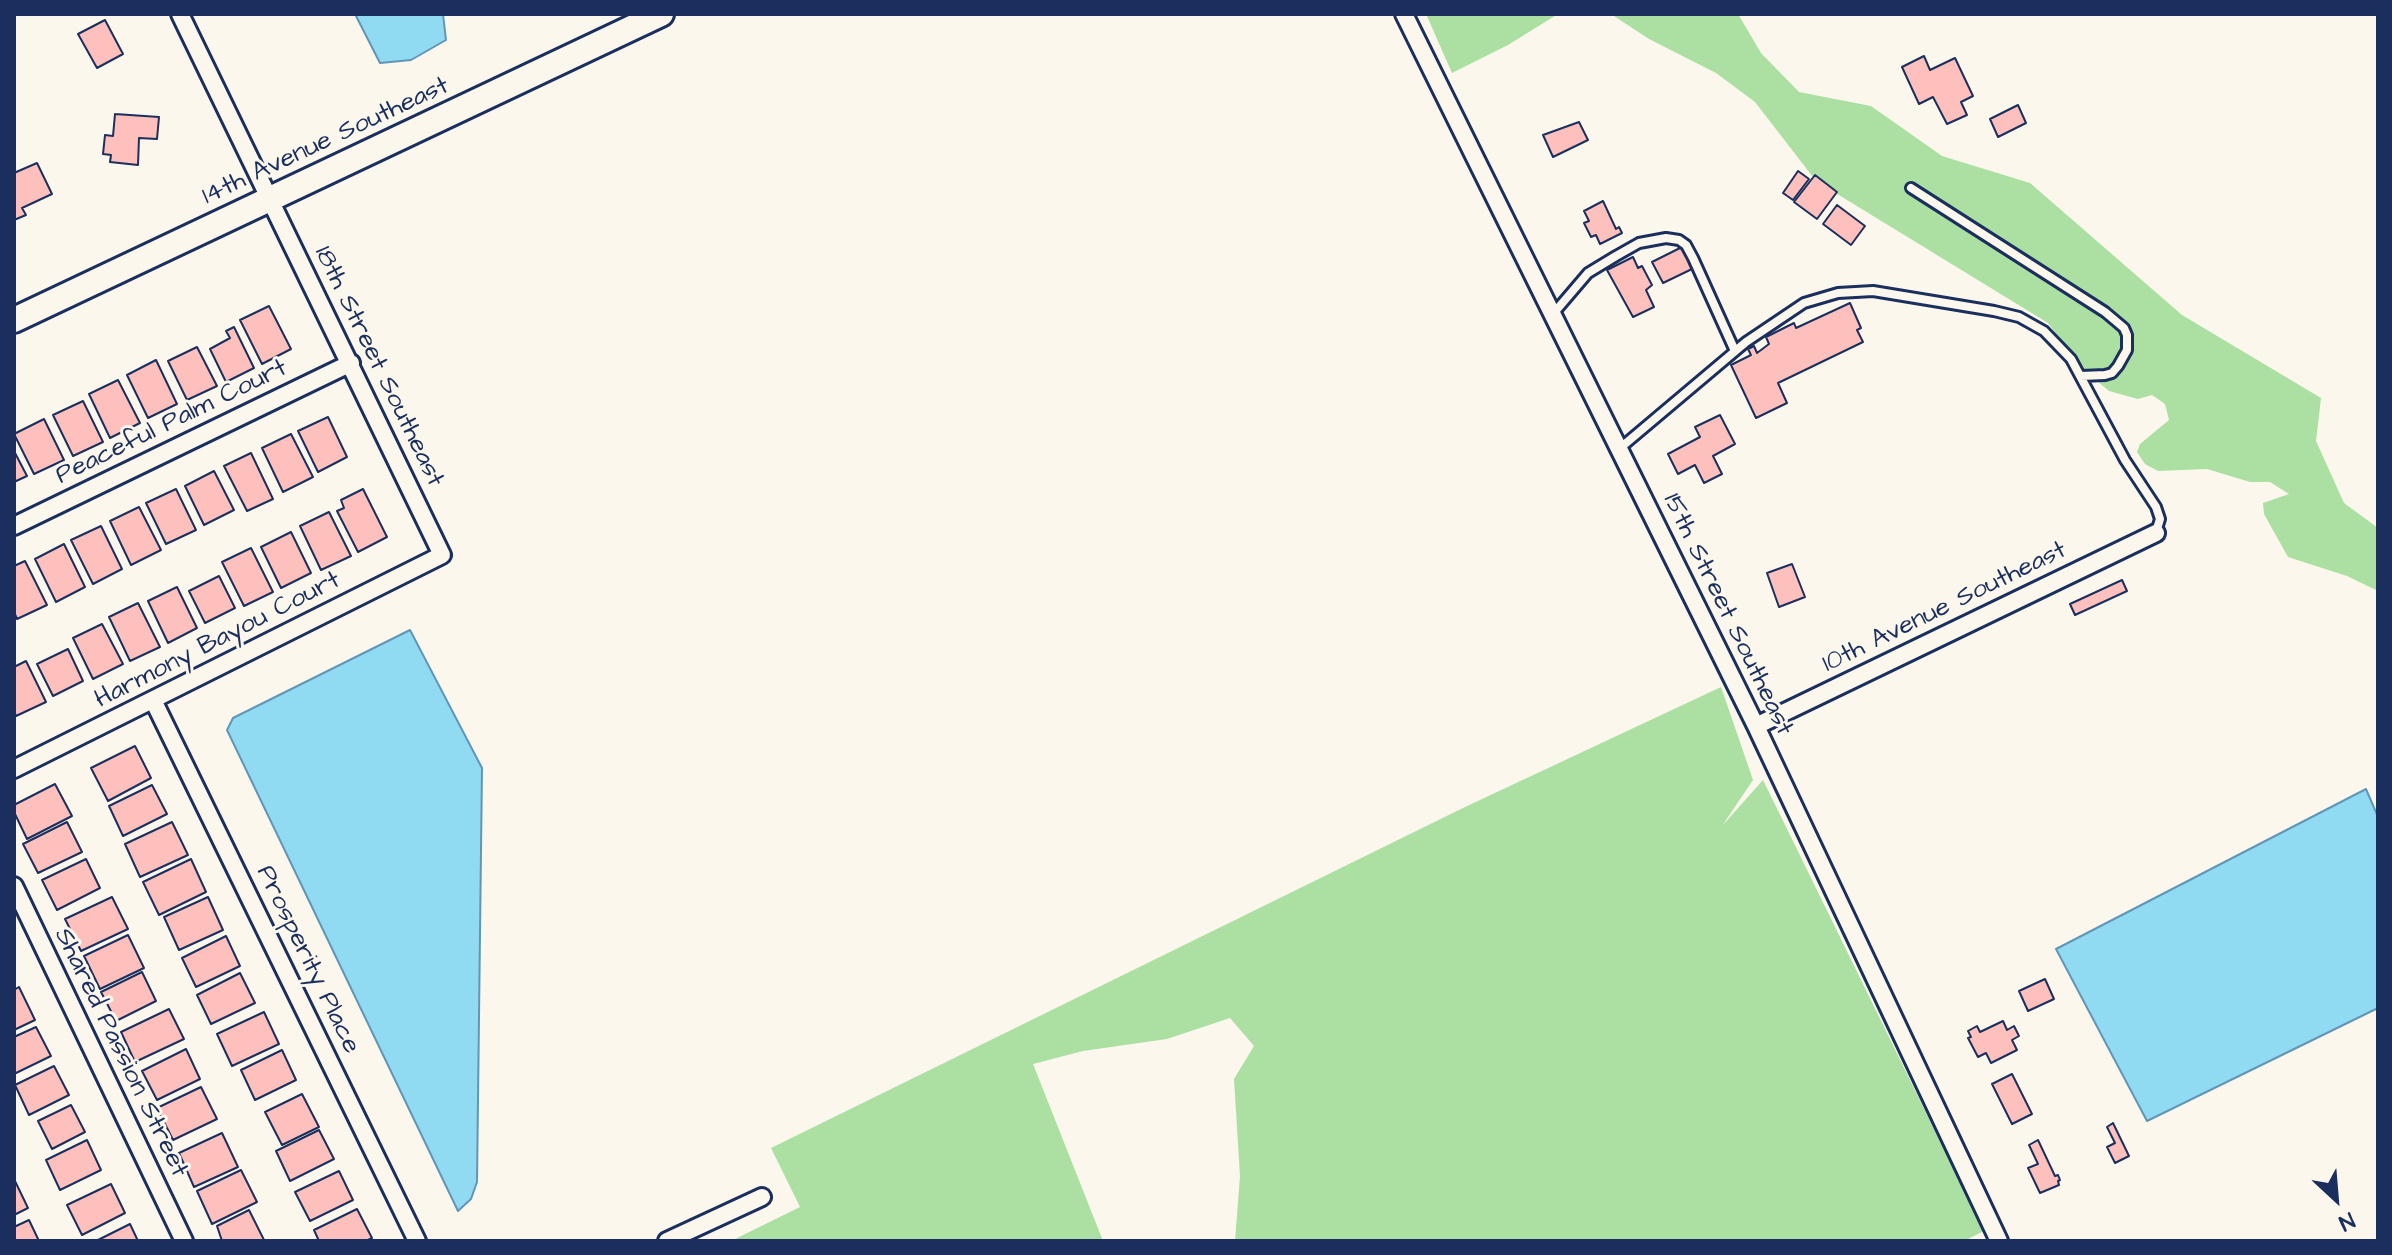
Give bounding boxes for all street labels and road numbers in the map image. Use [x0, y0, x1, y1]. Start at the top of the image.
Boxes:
street label: 14th Avenue Southeast [198, 71, 454, 213]
street label: 18th Street Southeast [306, 242, 450, 492]
street label: Peaceful Palm Court [51, 353, 293, 493]
street label: 15th Street Southeast [1655, 489, 1799, 741]
street label: 10th Avenue Southeast [1818, 535, 2072, 681]
street label: Harmony Bayou Court [90, 566, 346, 716]
street label: Prosperity Place [248, 861, 366, 1059]
street label: Shared Passion Street [46, 923, 194, 1183]

